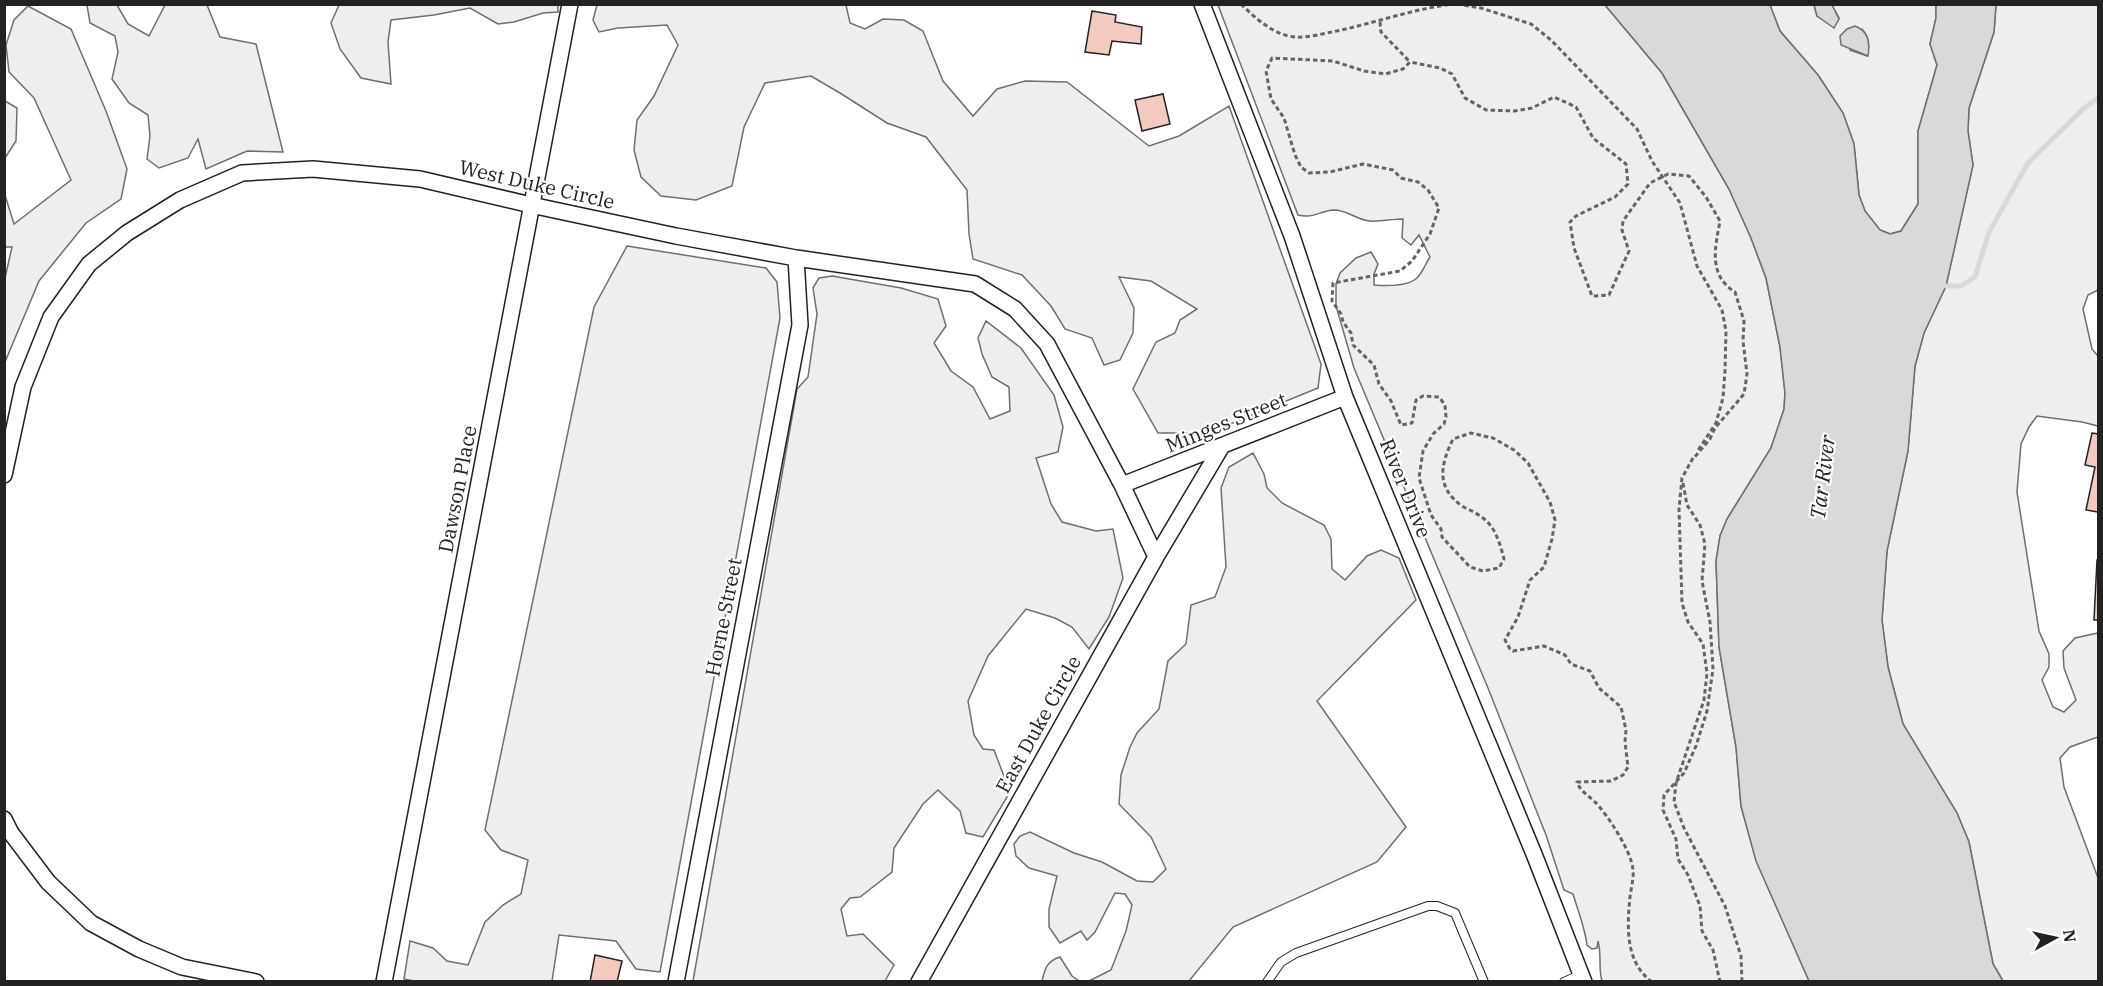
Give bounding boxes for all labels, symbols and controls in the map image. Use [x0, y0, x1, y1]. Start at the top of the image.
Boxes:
street label: West Duke Circle [457, 153, 617, 215]
street label: Minges Street [1161, 385, 1291, 459]
street label: Dawson Place [431, 423, 483, 555]
water label: Tar River [1803, 433, 1841, 521]
street label: River Drive [1374, 434, 1438, 542]
street label: Horne Street [698, 555, 748, 679]
street label: East Duke Circle [989, 650, 1087, 798]
north arrow [2025, 908, 2085, 968]
text: N [2059, 928, 2081, 944]

